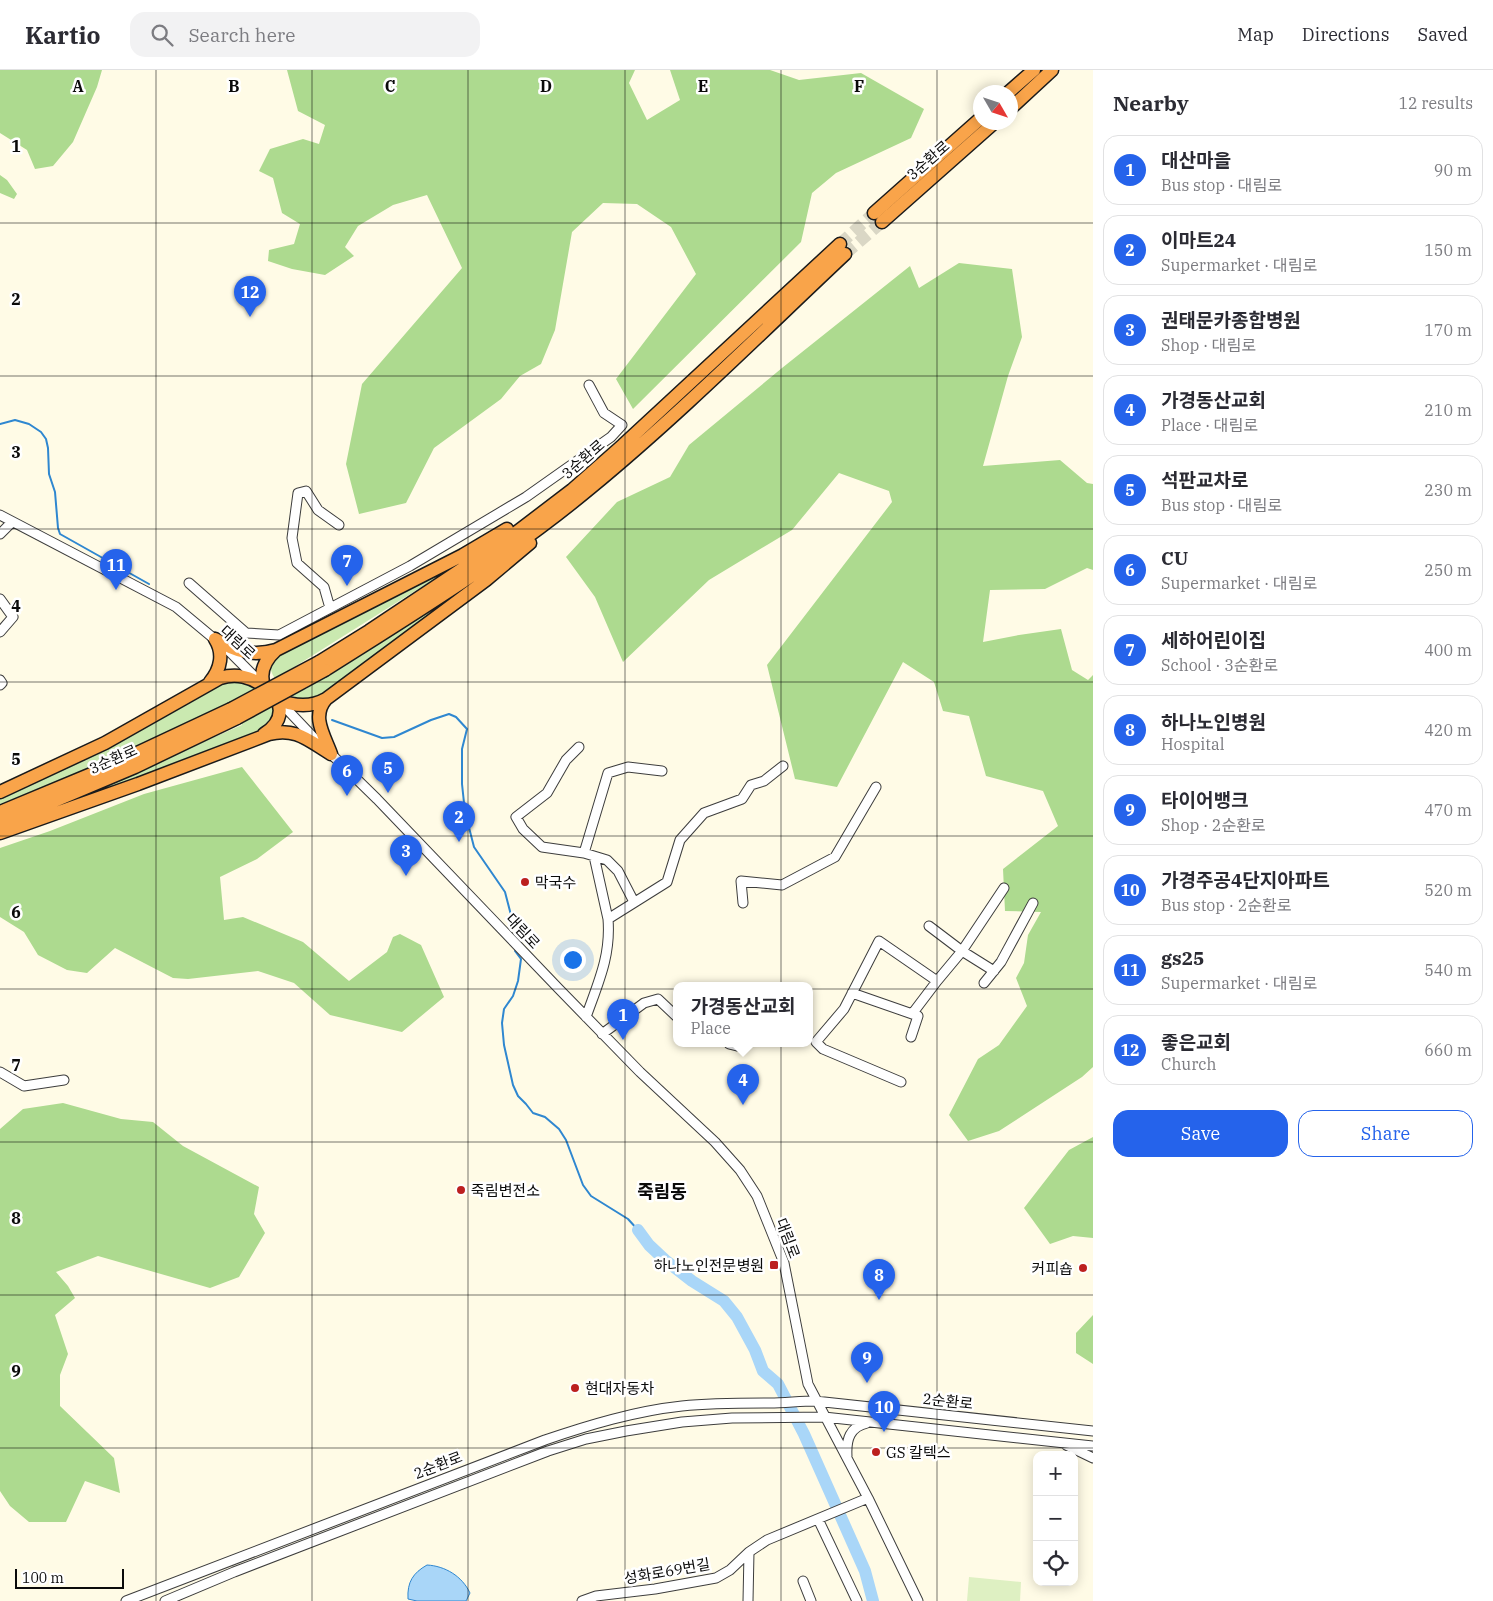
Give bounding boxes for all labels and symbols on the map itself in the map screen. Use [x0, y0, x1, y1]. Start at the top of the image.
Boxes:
text: A [72, 76, 84, 96]
text: B [228, 76, 240, 96]
text: C [385, 76, 395, 96]
text: D [540, 76, 552, 96]
text: E [698, 76, 708, 96]
text: F [854, 76, 864, 96]
north arrow [973, 85, 1018, 130]
text: 1 [11, 136, 21, 156]
street label: 3순환로 [903, 136, 953, 184]
pin: 12 [234, 276, 266, 317]
text: 2 [11, 289, 21, 309]
street label: 3순환로 [558, 435, 608, 483]
text: 3 [11, 442, 21, 462]
pin: 7 [331, 545, 363, 586]
pin: 11 [100, 549, 132, 590]
text: 4 [11, 596, 21, 616]
street label: 대림로 [216, 621, 260, 663]
street label: 3순환로 [86, 740, 140, 778]
text: 5 [11, 749, 21, 769]
pin: 5 [372, 752, 404, 793]
pin: 6 [331, 755, 363, 796]
pin: 2 [443, 801, 475, 842]
pin: 3 [390, 835, 422, 876]
place label: 막국수 [535, 873, 576, 892]
marker: 막국수 [519, 876, 531, 888]
text: 6 [11, 902, 21, 922]
street label: 대림로 [502, 909, 544, 953]
your location [560, 947, 586, 973]
pin: 1 [607, 999, 639, 1040]
text: 7 [11, 1055, 21, 1075]
pin: 4 [727, 1064, 759, 1105]
district label: 죽림동 [637, 1180, 687, 1203]
place label: 죽림변전소 [471, 1181, 540, 1200]
marker: 죽림변전소 [455, 1184, 467, 1196]
text: 8 [11, 1208, 21, 1228]
street label: 대림로 [772, 1215, 804, 1261]
place label: 하나노인전문병원 [654, 1256, 764, 1275]
marker: 하나노인전문병원 [768, 1259, 780, 1271]
pin: 8 [863, 1259, 895, 1300]
place label: 커피숍 [1032, 1259, 1073, 1278]
marker: 커피숍 [1077, 1262, 1089, 1274]
pin: 9 [851, 1342, 883, 1383]
text: 9 [11, 1361, 21, 1381]
place label: 현대자동차 [585, 1379, 654, 1398]
marker: 현대자동차 [569, 1382, 581, 1394]
street label: 2순환로 [922, 1389, 974, 1413]
pin: 10 [868, 1391, 900, 1432]
place label: GS 칼텍스 [886, 1443, 951, 1462]
marker: GS 칼텍스 [870, 1446, 882, 1458]
street label: 2순환로 [411, 1447, 465, 1483]
street label: 성화로69번길 [623, 1554, 711, 1588]
scale bar [15, 1566, 124, 1589]

